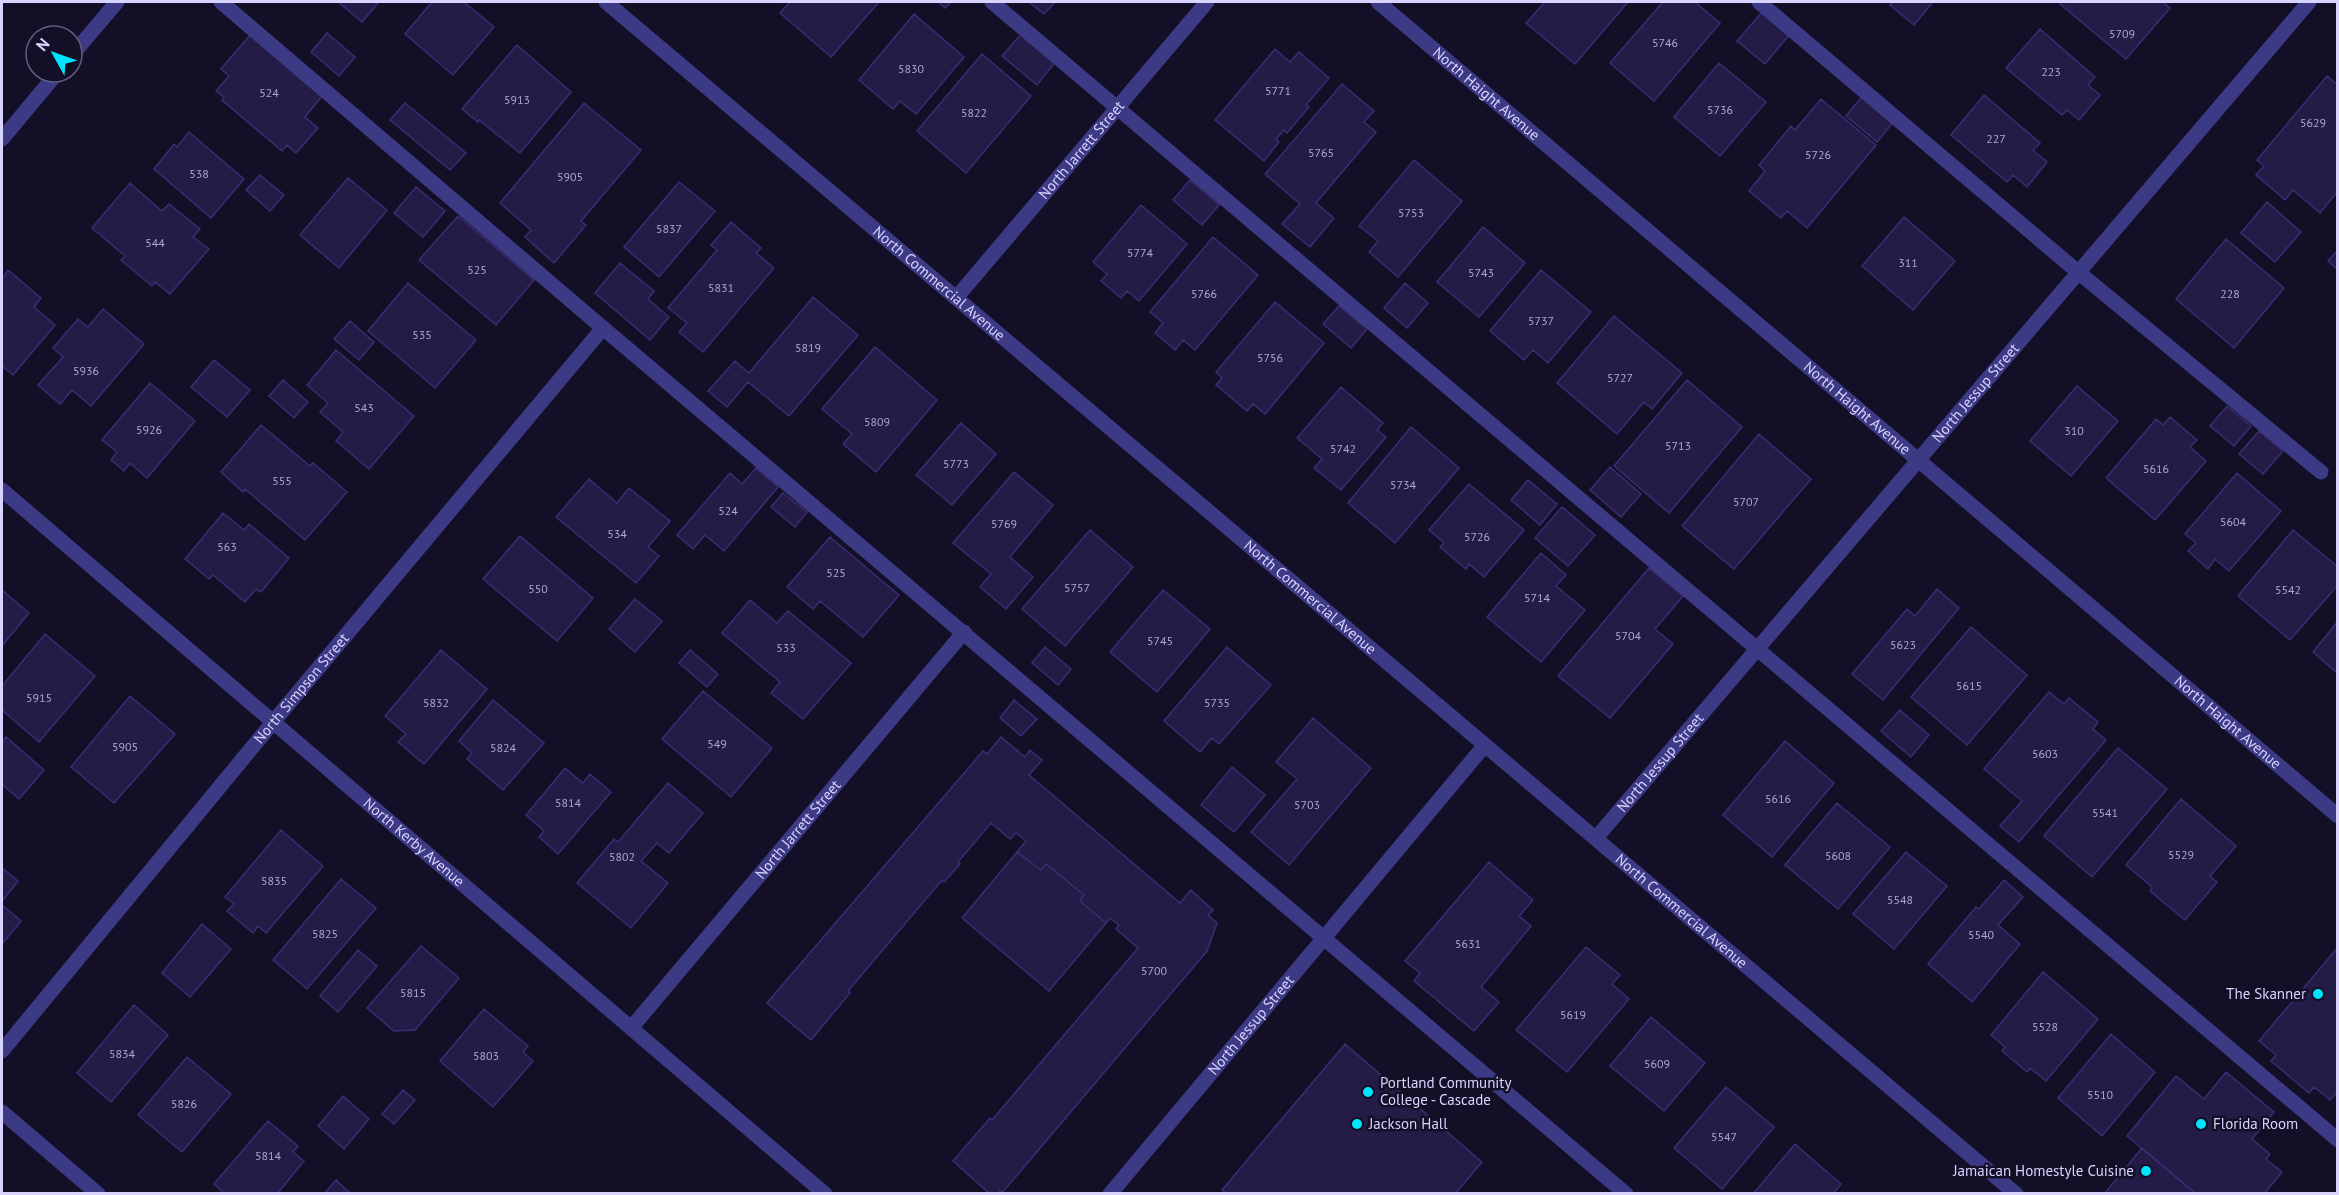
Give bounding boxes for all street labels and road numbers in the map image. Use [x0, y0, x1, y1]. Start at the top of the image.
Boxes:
street label: North Haight Avenue [1429, 43, 1544, 144]
street label: North Jarrett Street [1034, 97, 1128, 203]
street label: North Commercial Avenue [869, 222, 1009, 344]
street label: North Jessup Street [1928, 339, 2023, 446]
street label: North Haight Avenue [1800, 357, 1915, 458]
street label: North Commercial Avenue [1240, 536, 1380, 658]
street label: North Simpson Street [249, 629, 352, 747]
street label: North Haight Avenue [2171, 671, 2285, 773]
street label: North Jessup Street [1612, 709, 1707, 816]
street label: North Jarrett Street [751, 776, 845, 882]
street label: North Kerby Avenue [360, 793, 469, 890]
street label: North Commercial Avenue [1612, 849, 1752, 972]
street label: North Jessup Street [1204, 971, 1298, 1079]

